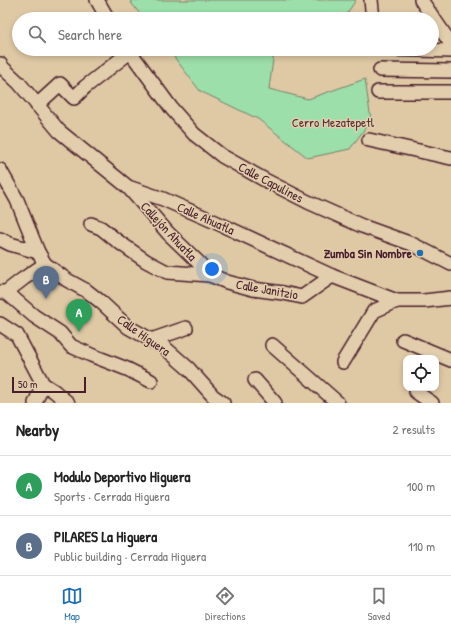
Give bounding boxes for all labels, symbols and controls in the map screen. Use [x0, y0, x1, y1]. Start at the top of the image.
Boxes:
search box [12, 12, 439, 56]
icon: search [26, 23, 48, 45]
text: Search here [58, 24, 122, 45]
park label: Cerro Mezatepetl [292, 113, 375, 131]
street label: Calle Capulines [235, 157, 307, 207]
street label: Callejón Ahuatla [137, 197, 201, 265]
street label: Calle Ahuatla [174, 197, 238, 239]
place label: Zumba Sin Nombre [324, 244, 413, 262]
marker: Zumba Sin Nombre [415, 248, 425, 258]
your location [202, 259, 222, 279]
pin: B [33, 266, 59, 299]
street label: Calle Janitzio [234, 275, 300, 303]
pin: A [66, 299, 92, 332]
street label: Calle Higuera [114, 310, 174, 360]
map controls [403, 355, 439, 391]
button: locate [403, 355, 439, 391]
scale bar [12, 375, 86, 394]
text: 50 m [18, 377, 38, 391]
text: Nearby [16, 418, 59, 441]
text: 2 results [393, 420, 435, 438]
text: Modulo Deportivo Higuera [54, 466, 190, 487]
text: A [26, 477, 32, 495]
text: 100 m [407, 477, 435, 495]
text: Sports · Cerrada Higuera [54, 487, 170, 505]
text: PILARES La Higuera [54, 526, 157, 547]
text: B [26, 537, 32, 555]
text: 110 m [408, 537, 435, 555]
text: Public building · Cerrada Higuera [54, 547, 206, 565]
tab: Map [61, 585, 83, 623]
tab: Directions [205, 585, 246, 623]
tab: Saved [368, 585, 390, 623]

